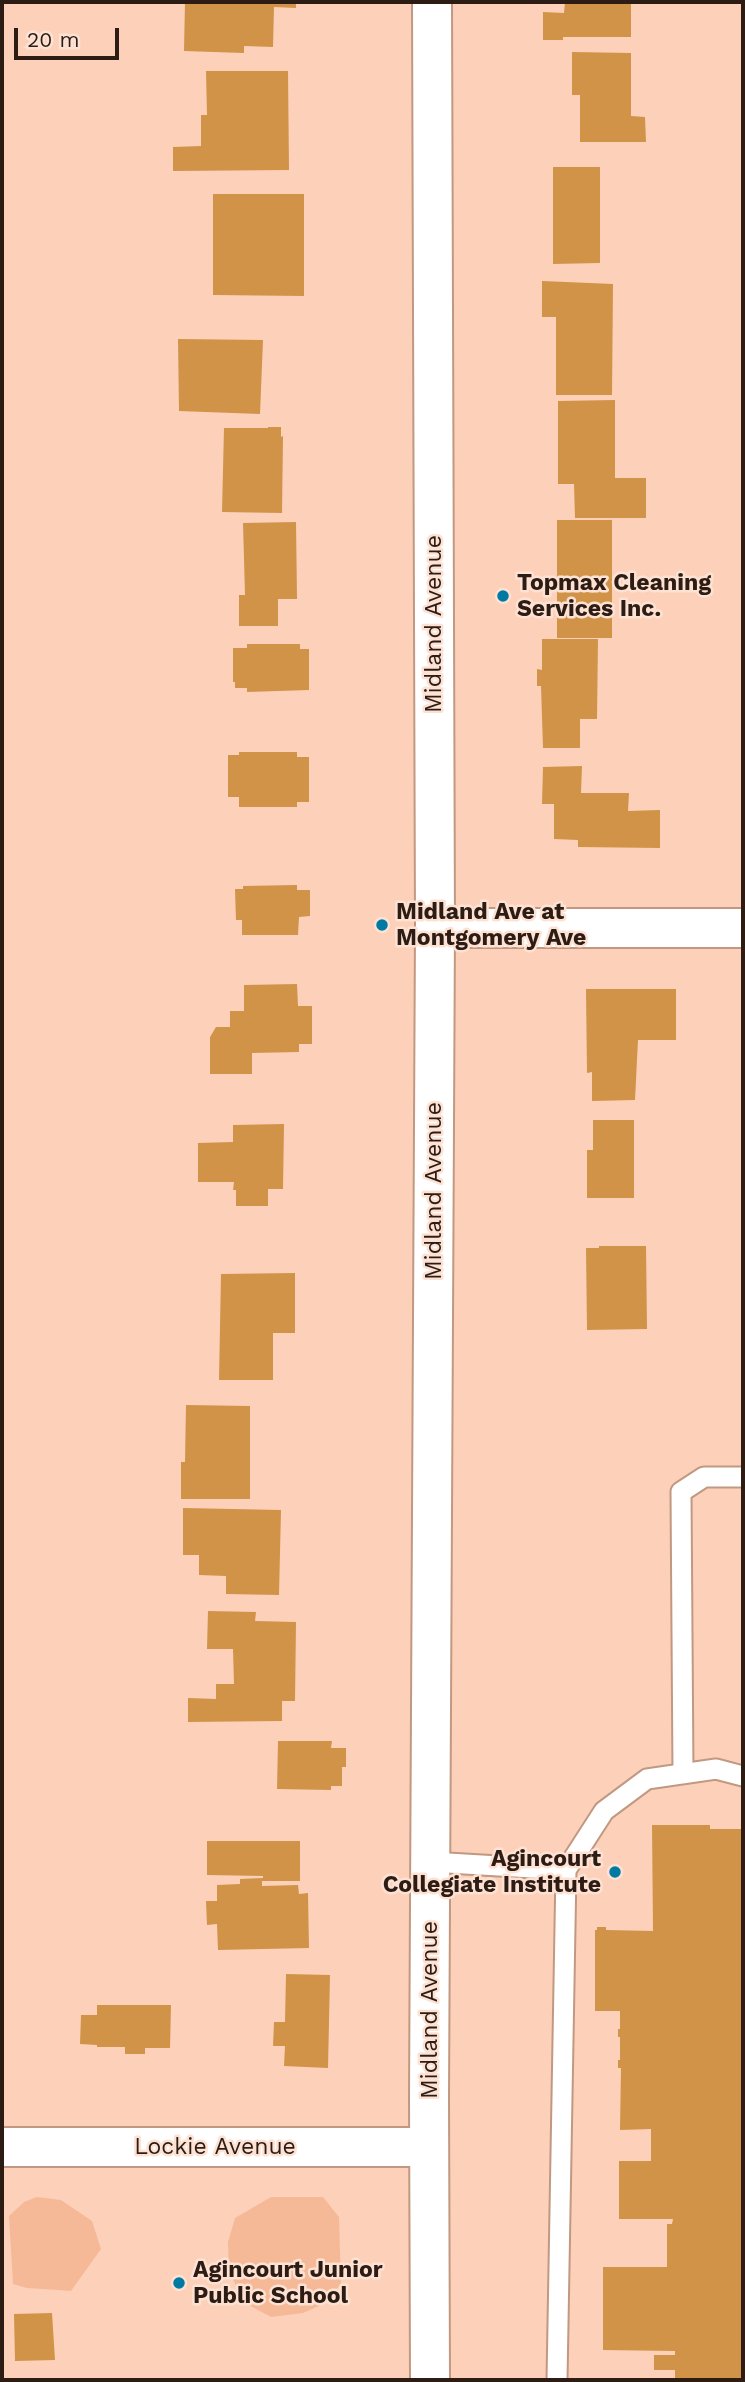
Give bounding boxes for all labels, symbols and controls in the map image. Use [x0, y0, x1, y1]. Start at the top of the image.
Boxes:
scale bar [18, 14, 122, 58]
text: 20 m [27, 27, 79, 52]
street label: Midland Avenue [420, 535, 448, 713]
place label: Topmax Cleaning Services Inc. [517, 569, 711, 623]
marker: Topmax Cleaning Services Inc. [495, 588, 511, 604]
place label: Midland Ave at Montgomery Ave [396, 898, 586, 952]
marker: Midland Ave at Montgomery Ave [374, 917, 390, 933]
street label: Midland Avenue [420, 1102, 448, 1280]
place label: Agincourt Collegiate Institute [383, 1845, 601, 1899]
marker: Agincourt Collegiate Institute [607, 1864, 623, 1880]
street label: Midland Avenue [416, 1921, 444, 2099]
street label: Lockie Avenue [134, 2133, 296, 2161]
place label: Agincourt Junior Public School [193, 2256, 383, 2310]
marker: Agincourt Junior Public School [171, 2275, 187, 2291]

